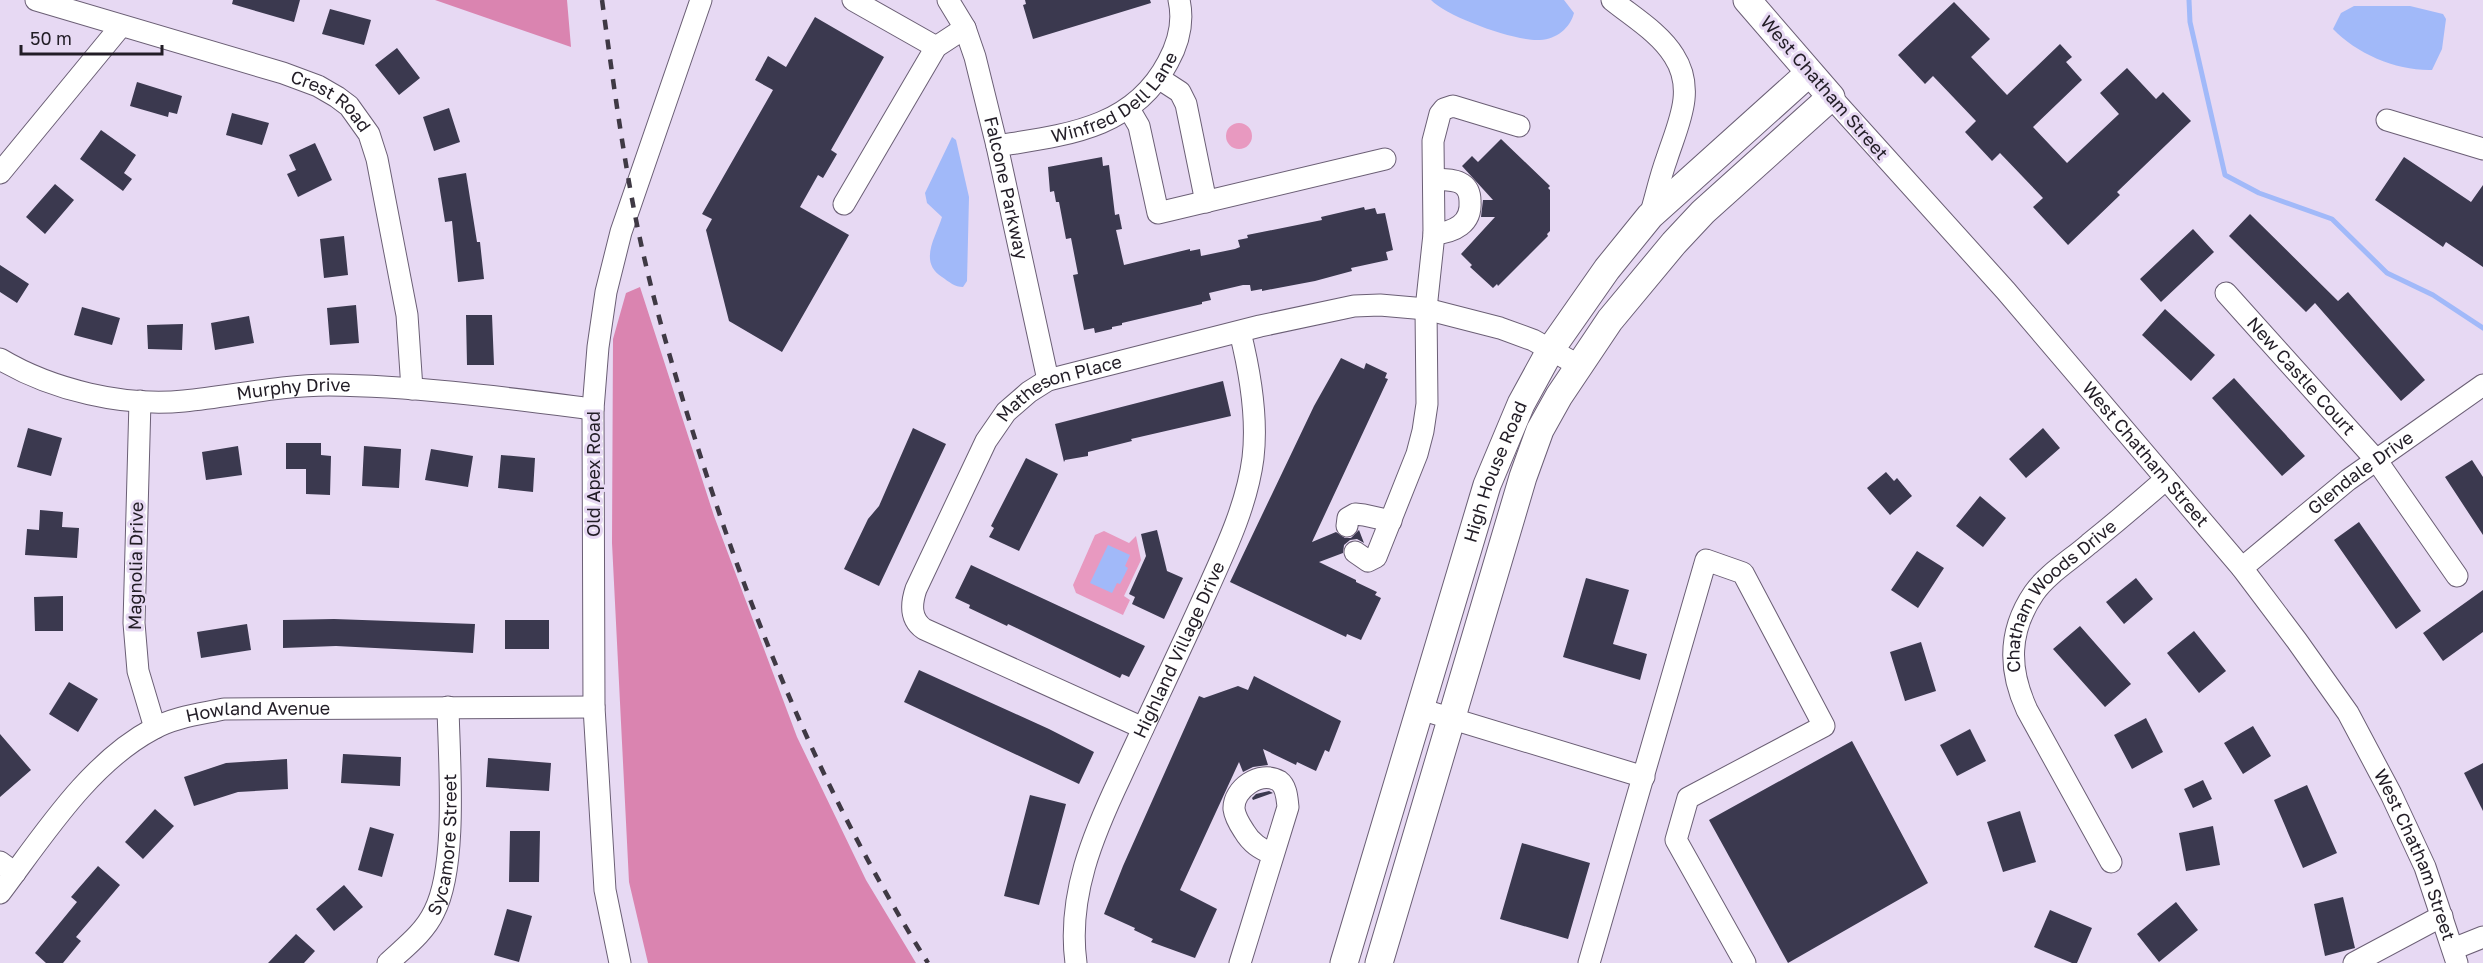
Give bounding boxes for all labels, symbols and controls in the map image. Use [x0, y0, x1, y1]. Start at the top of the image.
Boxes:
street label: West Chatham Street [1756, 11, 1893, 164]
scale bar [21, 18, 162, 56]
text: 50 m [30, 27, 72, 49]
street label: Winfred Dell Lane [1049, 48, 1181, 147]
street label: Crest Road [288, 65, 376, 136]
street label: Falcone Parkway [980, 114, 1033, 261]
street label: New Castle Court [2243, 312, 2360, 439]
street label: Matheson Place [991, 350, 1124, 426]
street label: Murphy Drive [235, 373, 351, 404]
street label: West Chatham Street [2078, 377, 2214, 531]
street label: High House Road [1458, 398, 1531, 545]
street label: Old Apex Road [582, 411, 604, 537]
street label: Glendale Drive [2303, 426, 2417, 519]
street label: Magnolia Drive [123, 502, 147, 630]
street label: Chatham Woods Drive [2002, 514, 2120, 674]
street label: Highland Village Drive [1128, 558, 1229, 742]
street label: Howland Avenue [183, 696, 330, 726]
street label: West Chatham Street [2370, 765, 2461, 943]
street label: Sycamore Street [422, 773, 460, 919]

